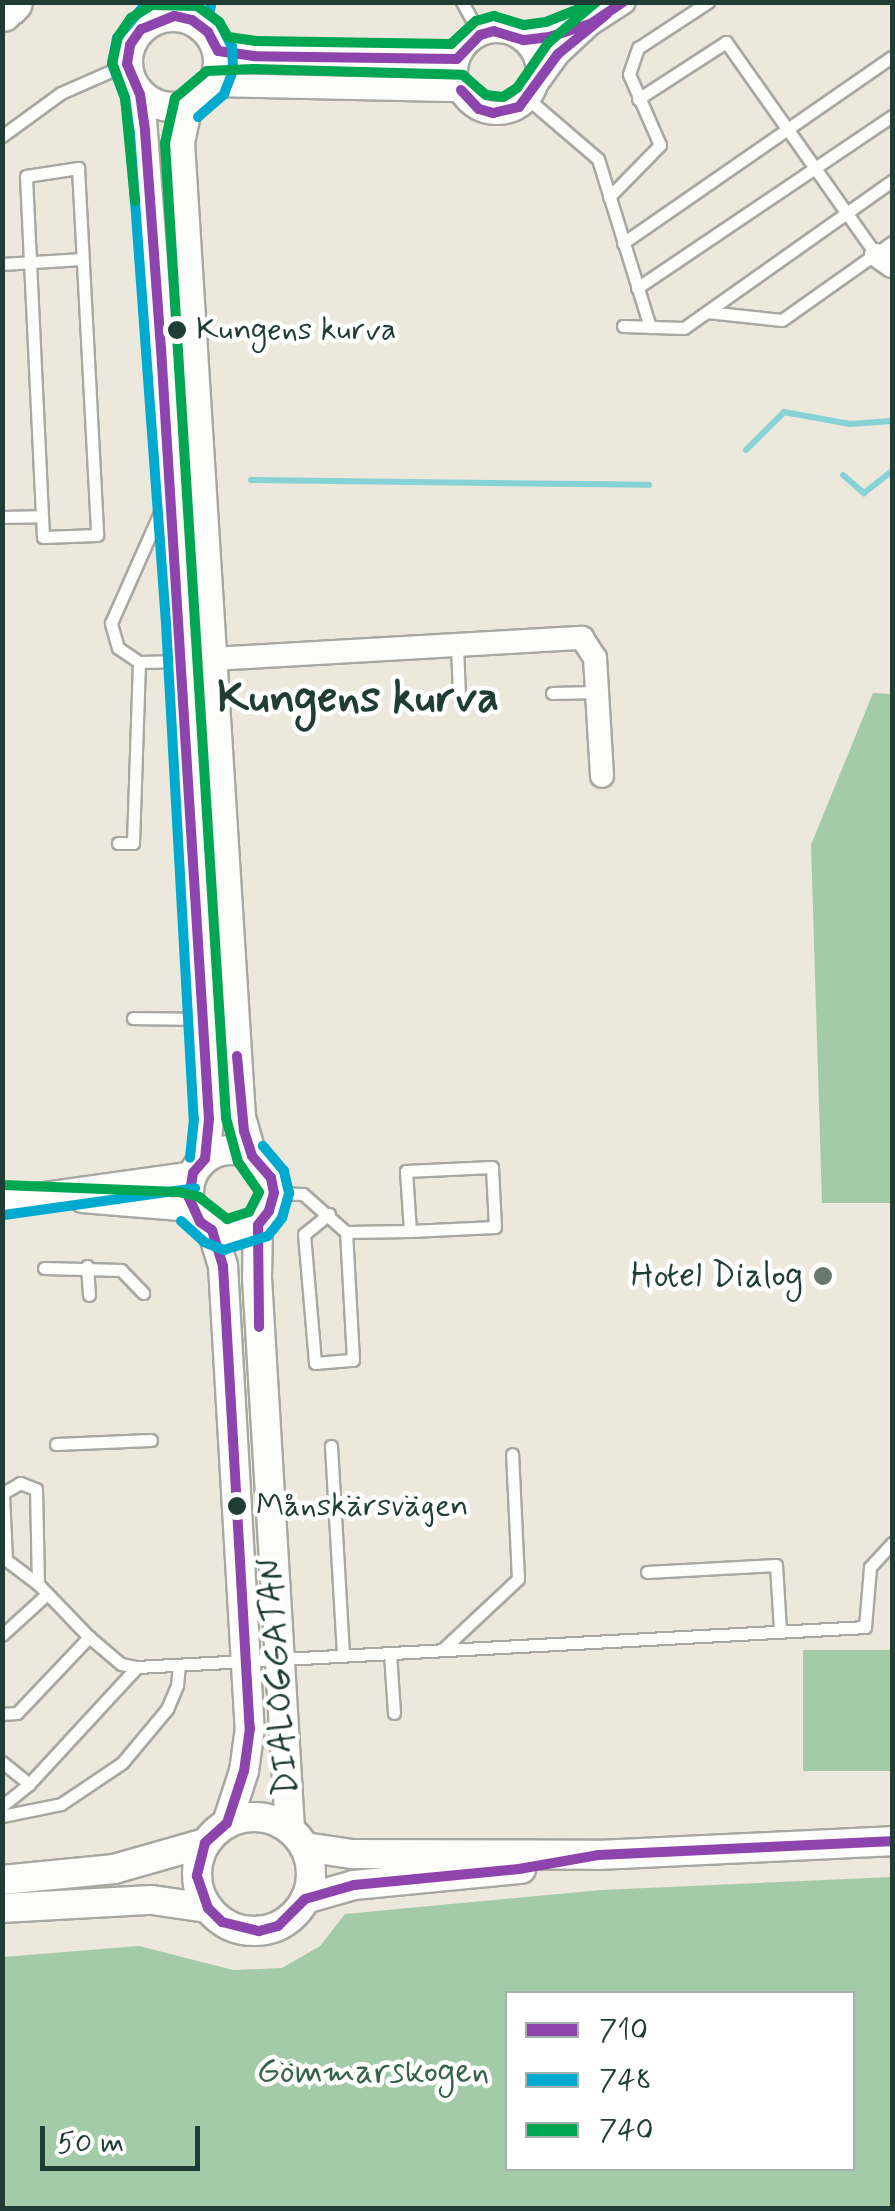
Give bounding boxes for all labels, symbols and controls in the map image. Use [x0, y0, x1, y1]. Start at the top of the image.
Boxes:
place label: Kungens kurva [196, 311, 393, 349]
marker: Kungens kurva [167, 320, 187, 340]
district label: Kungens kurva [220, 672, 496, 726]
place label: Hotel Dialog [634, 1255, 803, 1297]
marker: Hotel Dialog [812, 1265, 834, 1287]
place label: Månskärsvägen [256, 1487, 469, 1525]
marker: Månskärsvägen [227, 1496, 247, 1516]
street label: DIALOGGATAN [250, 1557, 308, 1797]
legend [505, 1991, 855, 2171]
text: 710 [599, 2011, 648, 2050]
park label: Gömmarskogen [257, 2051, 489, 2093]
text: 748 [599, 2061, 652, 2100]
scale bar [45, 2106, 205, 2168]
text: 740 [599, 2111, 653, 2150]
text: 50 m [57, 2124, 124, 2163]

